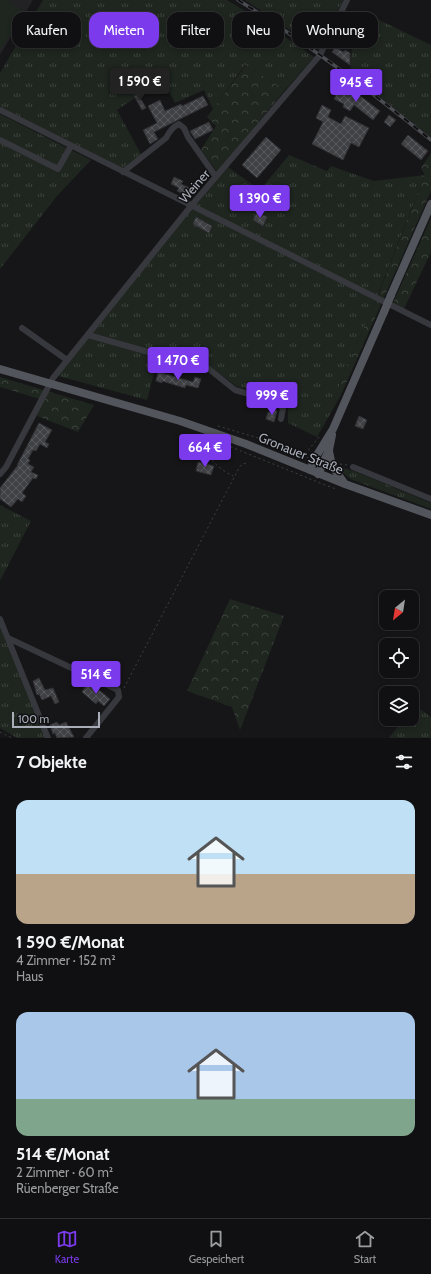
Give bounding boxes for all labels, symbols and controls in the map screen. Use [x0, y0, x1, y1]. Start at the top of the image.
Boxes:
chip: Kaufen [12, 12, 81, 48]
chip: Mieten [89, 12, 159, 48]
chip: Filter [167, 12, 224, 48]
chip: Neu [232, 12, 284, 48]
chip: Wohnung [292, 12, 378, 48]
pin: 1 590 € [103, 68, 177, 102]
pin: 945 € [328, 69, 384, 103]
text: 1 590 € [119, 73, 161, 89]
text: 945 € [339, 74, 373, 90]
street label: Weiner [175, 165, 213, 206]
pin: 1 390 € [223, 185, 297, 219]
text: 1 390 € [239, 190, 281, 206]
pin: 1 470 € [141, 347, 215, 381]
text: 1 470 € [157, 352, 199, 368]
pin: 999 € [244, 382, 300, 416]
text: 999 € [255, 387, 289, 403]
street label: Gronauer Straße [256, 429, 346, 477]
pin: 664 € [177, 434, 233, 468]
text: 664 € [188, 439, 222, 455]
north arrow [379, 590, 419, 630]
map controls [379, 590, 419, 726]
button: locate [379, 638, 419, 678]
pin: 514 € [68, 661, 124, 695]
text: 514 € [80, 666, 112, 682]
button: layers [379, 686, 419, 726]
scale bar [12, 710, 100, 729]
text: 100 m [18, 712, 49, 726]
icon: filters [393, 751, 415, 773]
text: 7 Objekte [16, 752, 87, 772]
icon: home [180, 826, 252, 898]
text: 1 590 €/Monat [16, 932, 124, 952]
text: 4 Zimmer · 152 m² [16, 952, 116, 968]
text: Haus [16, 968, 43, 984]
icon: home [180, 1038, 252, 1110]
text: 514 €/Monat [16, 1144, 110, 1164]
text: 2 Zimmer · 60 m² [16, 1164, 113, 1180]
text: Rüenberger Straße [16, 1180, 119, 1196]
tab: Karte [55, 1228, 79, 1266]
tab: Gespeichert [189, 1228, 244, 1266]
tab: Start [354, 1228, 376, 1266]

